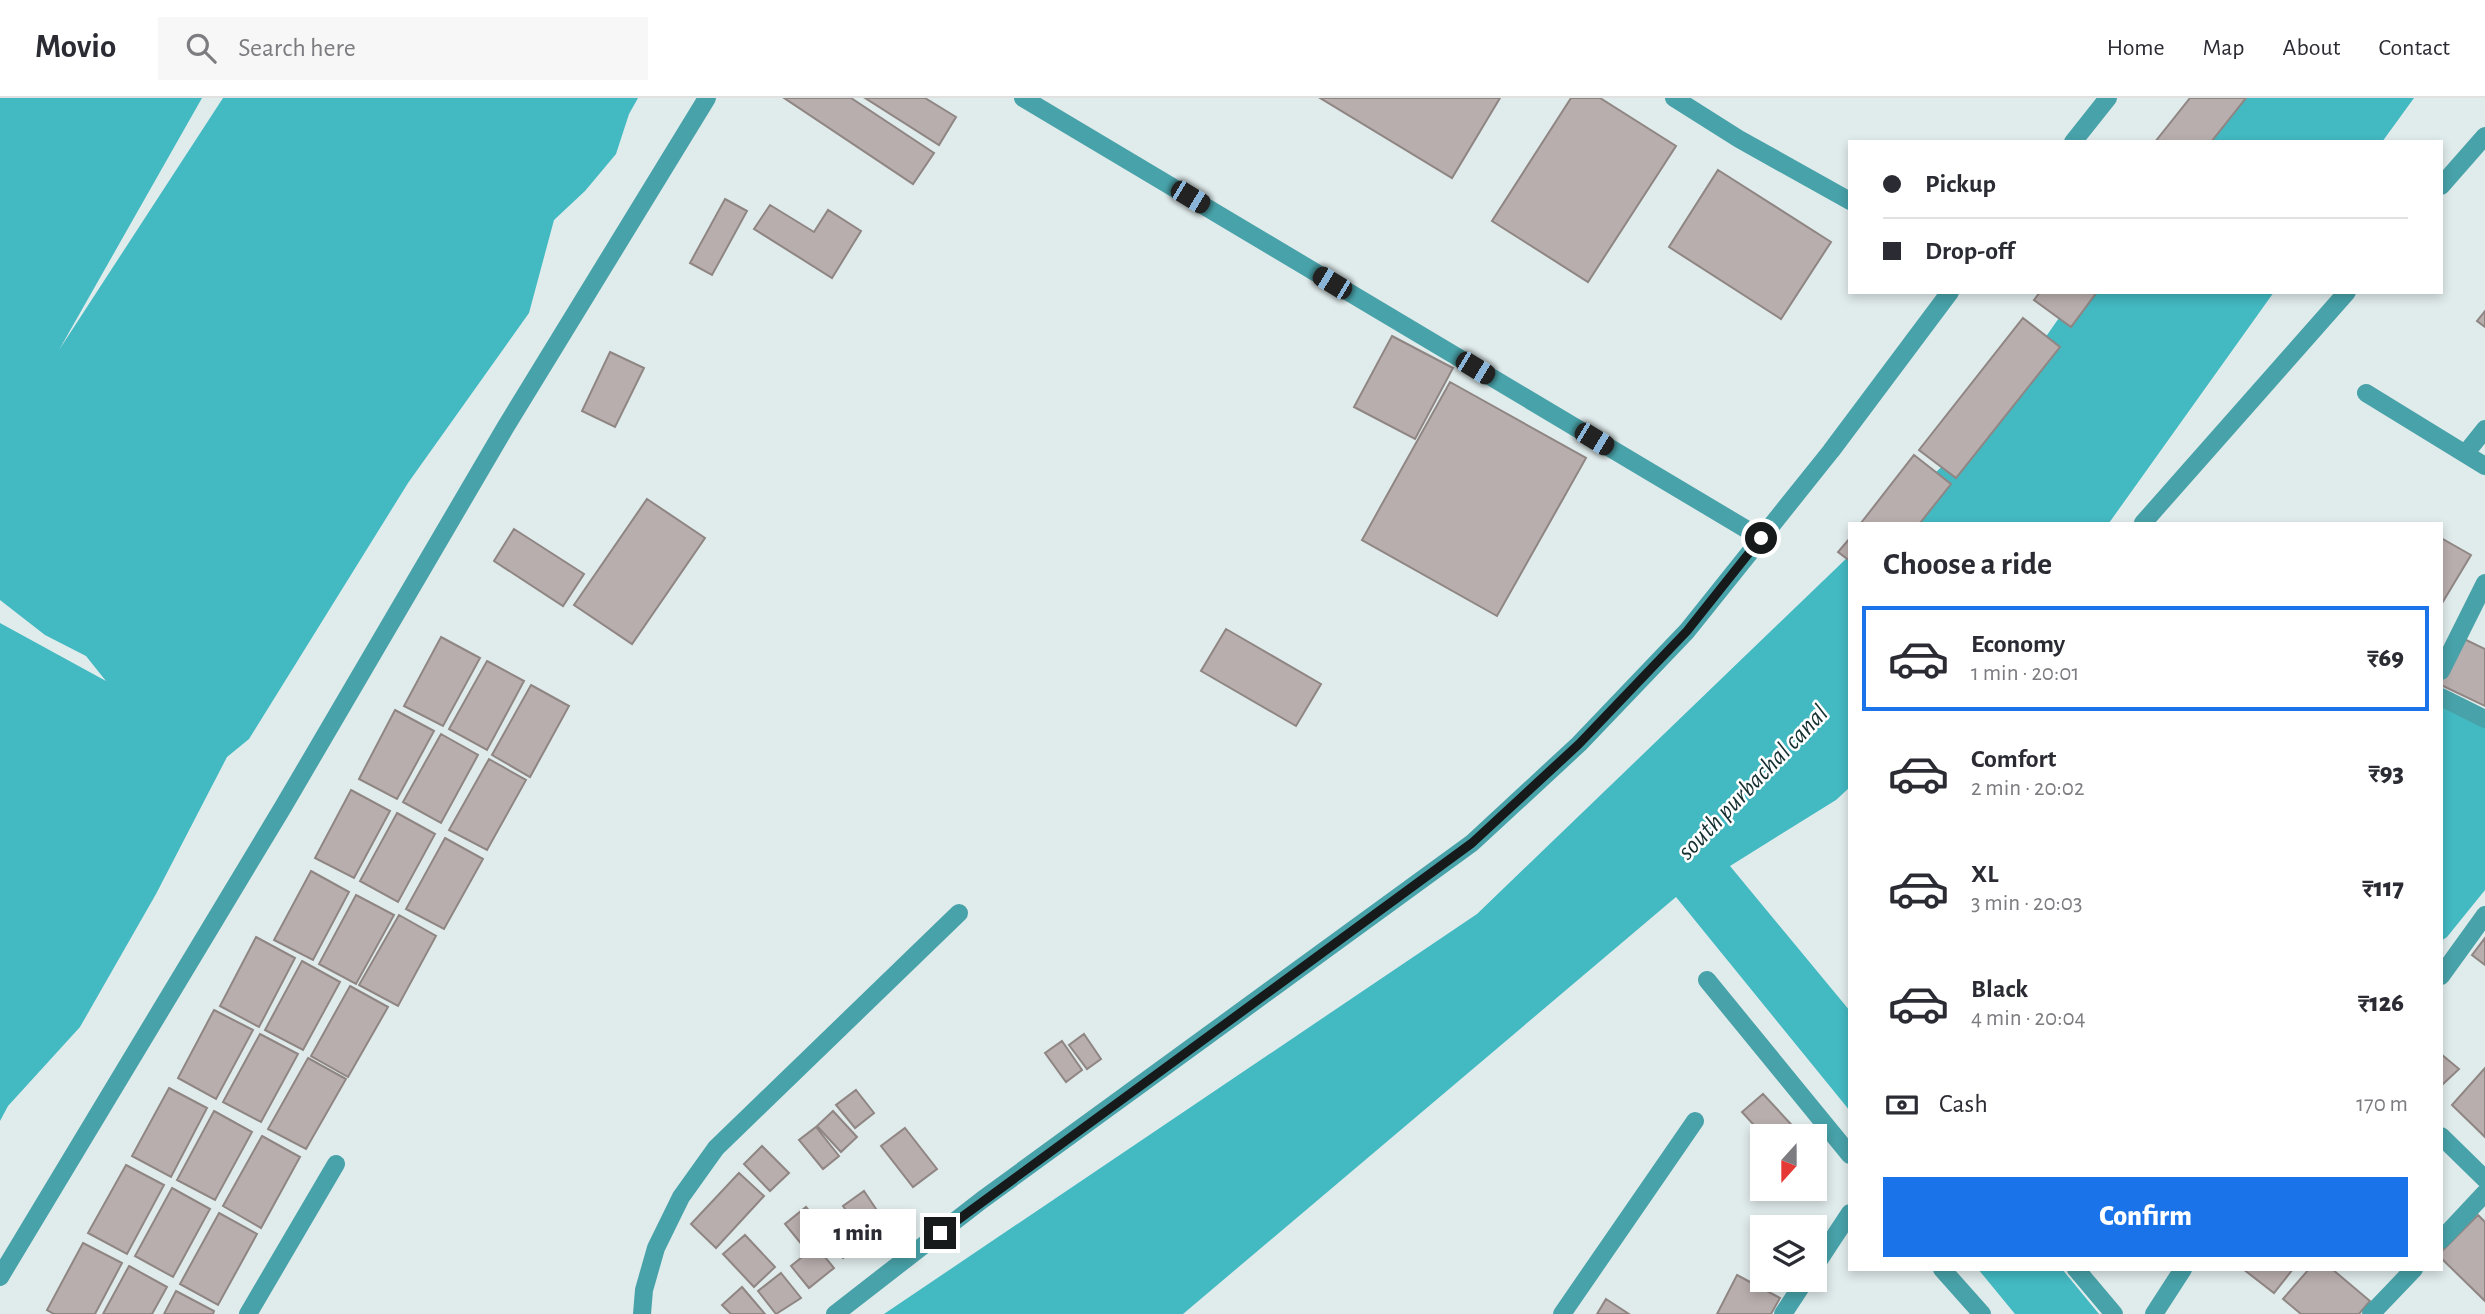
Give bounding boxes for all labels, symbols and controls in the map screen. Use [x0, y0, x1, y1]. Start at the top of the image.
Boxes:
search box [158, 17, 648, 80]
icon: search [182, 29, 220, 67]
text: Movio [35, 31, 116, 64]
text: Search here [238, 35, 356, 61]
text: Home [2107, 36, 2165, 60]
text: Map [2203, 36, 2245, 60]
text: About [2283, 36, 2340, 60]
text: Contact [2378, 36, 2450, 60]
text: Pickup [1925, 171, 1996, 197]
car [1167, 177, 1214, 217]
text: Drop-off [1925, 238, 2014, 264]
car [1309, 263, 1356, 303]
car [1452, 348, 1499, 388]
car [1571, 419, 1618, 459]
route start [1745, 522, 1777, 554]
text: Choose a ride [1883, 548, 2052, 580]
icon: car [1887, 627, 1950, 690]
text: Economy [1971, 631, 2065, 657]
text: ₹69 [2367, 645, 2404, 671]
text: 1 min · 20:01 [1971, 662, 2079, 685]
water label: south purbachal canal [1672, 700, 1833, 865]
icon: car [1887, 742, 1950, 805]
text: Comfort [1971, 746, 2056, 772]
text: ₹93 [2369, 760, 2404, 786]
text: 2 min · 20:02 [1971, 777, 2084, 800]
icon: car [1887, 857, 1950, 920]
text: XL [1971, 861, 1998, 887]
text: ₹117 [2362, 875, 2404, 901]
text: 3 min · 20:03 [1971, 892, 2082, 915]
icon: car [1887, 972, 1950, 1035]
text: Black [1971, 976, 2028, 1002]
text: ₹126 [2358, 990, 2404, 1016]
text: 4 min · 20:04 [1971, 1007, 2086, 1030]
icon: cash [1883, 1086, 1921, 1124]
text: Cash [1939, 1091, 1988, 1117]
text: 170 m [2356, 1093, 2408, 1116]
north arrow [1750, 1124, 1827, 1200]
map controls [1750, 1124, 1827, 1292]
button: Confirm [1883, 1177, 2408, 1257]
callout: 1 min [800, 1208, 916, 1258]
button: layers [1750, 1215, 1827, 1292]
route end [924, 1217, 956, 1249]
text: 1 min [834, 1222, 882, 1245]

